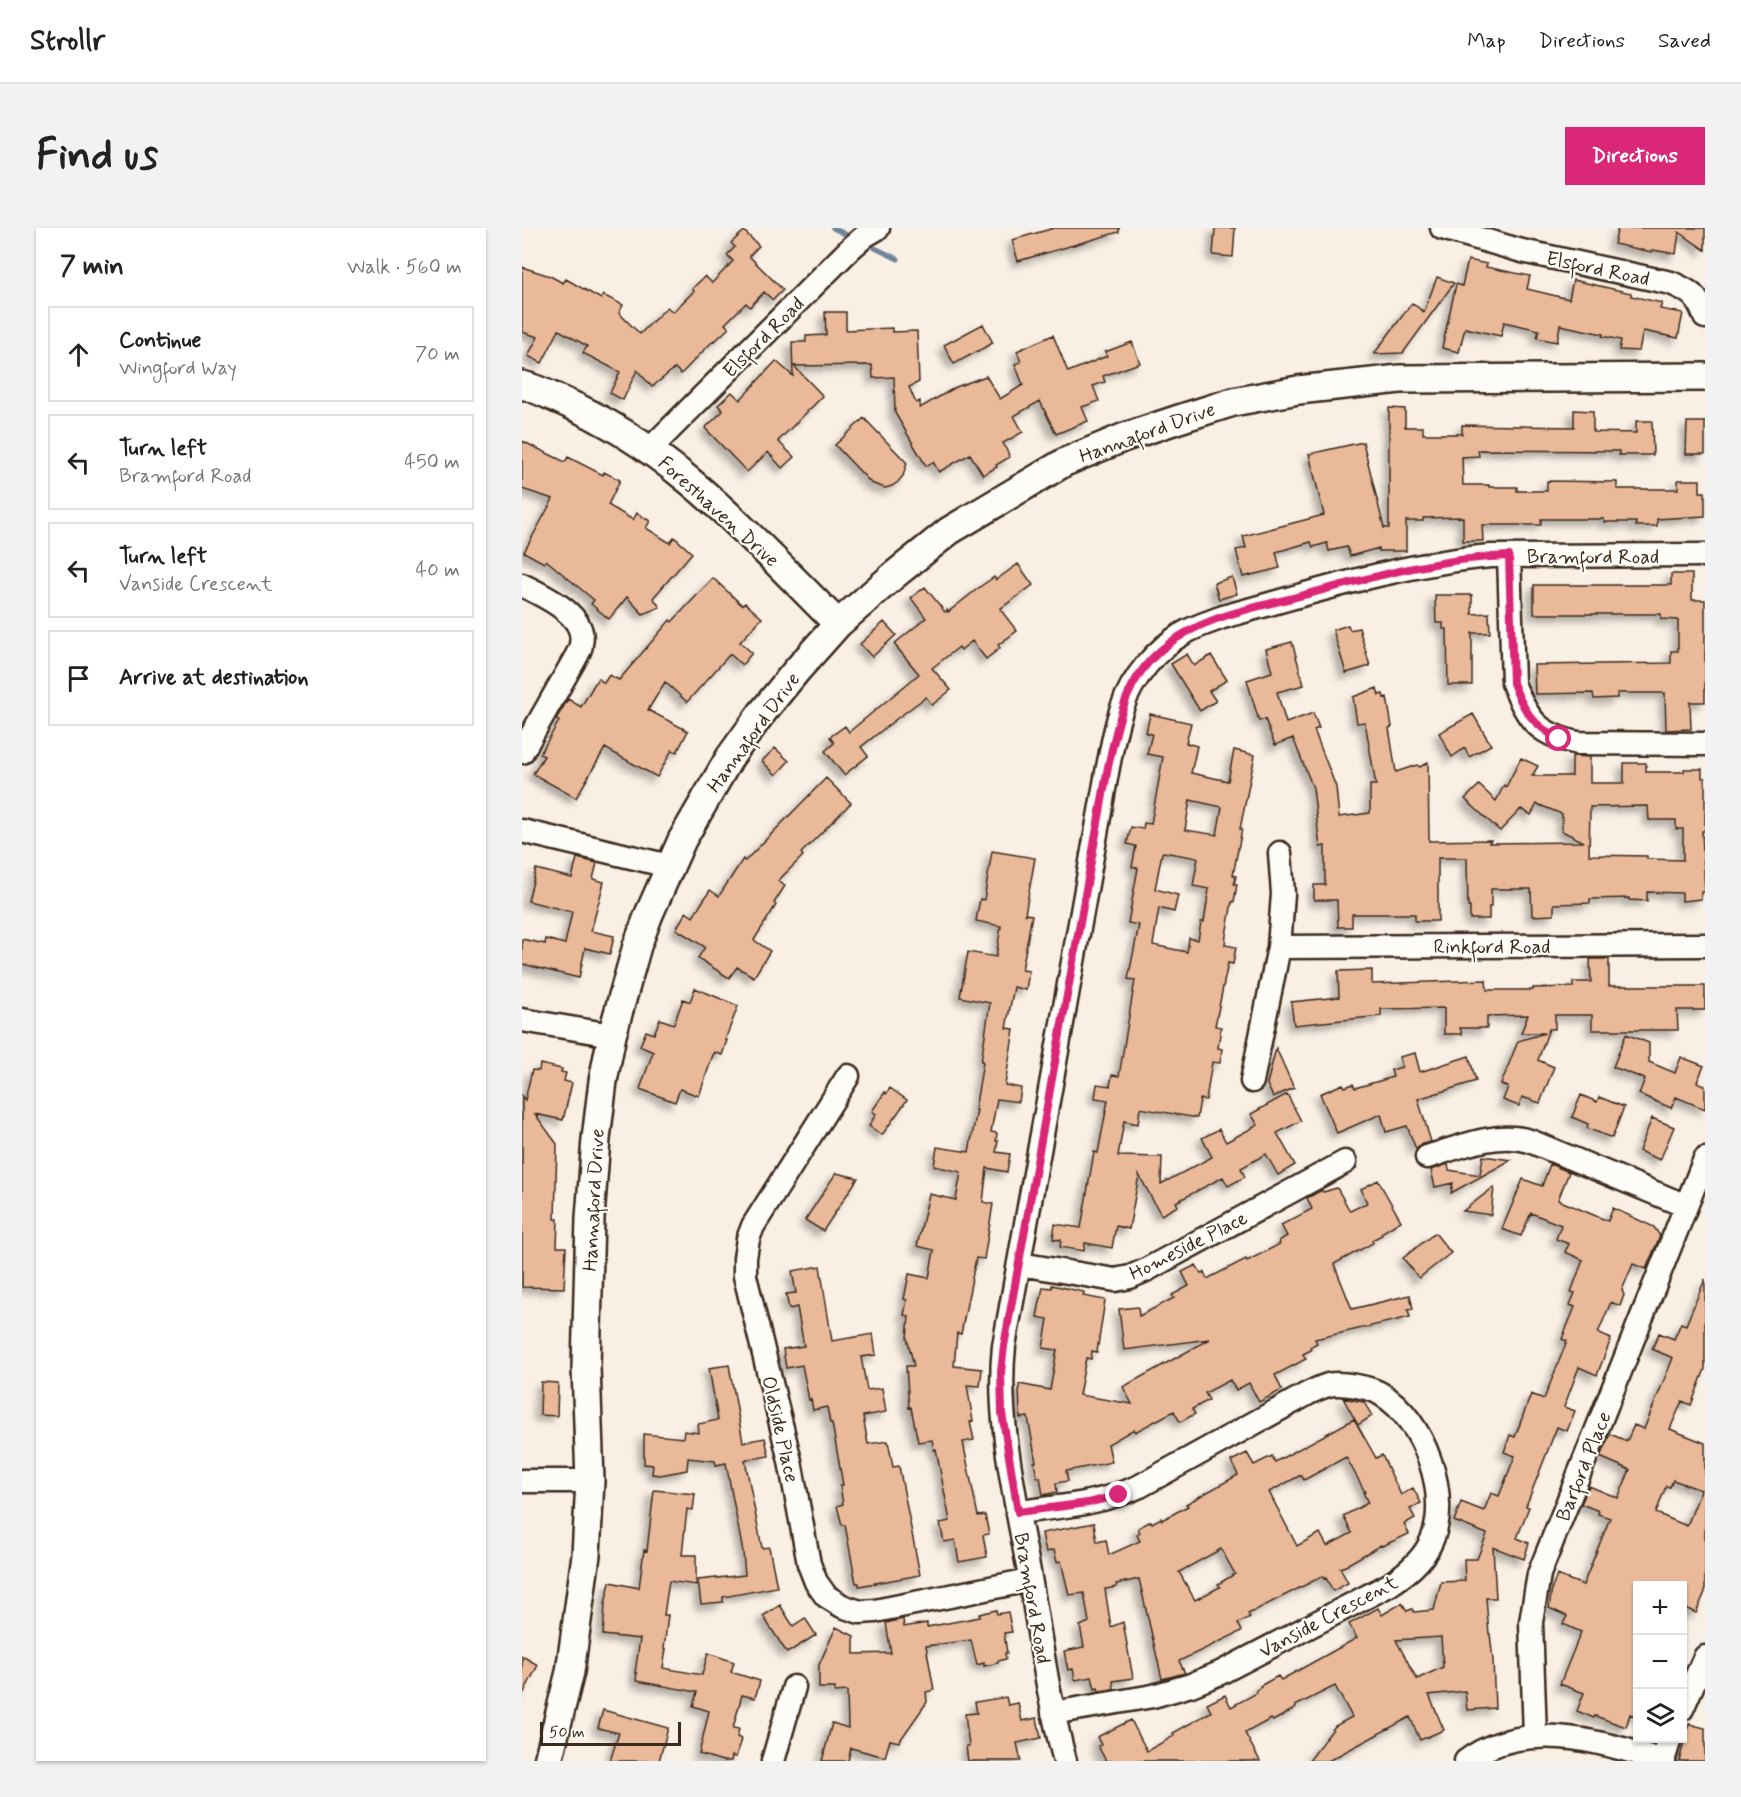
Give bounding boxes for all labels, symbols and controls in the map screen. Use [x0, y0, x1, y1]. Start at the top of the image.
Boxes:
text: Strollr [30, 23, 105, 60]
text: Map [1467, 27, 1506, 55]
text: Directions [1539, 27, 1625, 55]
text: Saved [1658, 27, 1711, 55]
button: Directions [1565, 127, 1705, 185]
text: Find us [36, 129, 158, 184]
street label: Elsford Road [1543, 245, 1652, 296]
text: 7 min [60, 250, 124, 284]
text: Walk · 560 m [347, 254, 462, 281]
street label: Elsford Road [717, 291, 812, 386]
text: Continue [119, 327, 201, 355]
icon: ahead [62, 338, 95, 371]
text: 70 m [415, 341, 460, 368]
text: Wingford Way [119, 355, 237, 382]
street label: Hannaford Drive [1076, 396, 1220, 472]
text: Turn left [119, 435, 207, 463]
icon: left [62, 446, 95, 479]
text: 450 m [404, 449, 460, 476]
street label: Foresthaven Drive [652, 450, 784, 574]
text: Bramford Road [119, 463, 251, 490]
text: Turn left [119, 543, 207, 571]
street label: Bramford Road [1527, 544, 1659, 573]
icon: left [62, 554, 95, 587]
text: 40 m [416, 557, 460, 584]
text: Vanside Crescent [119, 571, 273, 598]
icon: arrive [62, 662, 95, 695]
text: Arrive at destination [119, 664, 309, 692]
street label: Hannaford Drive [701, 667, 809, 800]
route start [1545, 725, 1571, 751]
street label: Rinkford Road [1434, 934, 1550, 963]
street label: Hannaford Drive [577, 1128, 614, 1272]
street label: Homeside Place [1125, 1205, 1252, 1288]
street label: Oldside Place [754, 1373, 805, 1485]
street label: Barford Place [1550, 1408, 1621, 1526]
route end [1105, 1481, 1131, 1507]
street label: Bramford Road [1005, 1531, 1056, 1666]
street label: Vanside Crescent [1255, 1569, 1403, 1665]
map controls [1633, 1581, 1687, 1743]
button: + [1633, 1581, 1687, 1635]
button: − [1633, 1635, 1687, 1689]
button: layers [1633, 1689, 1687, 1743]
scale bar [540, 1719, 681, 1746]
text: 50 m [549, 1722, 585, 1743]

